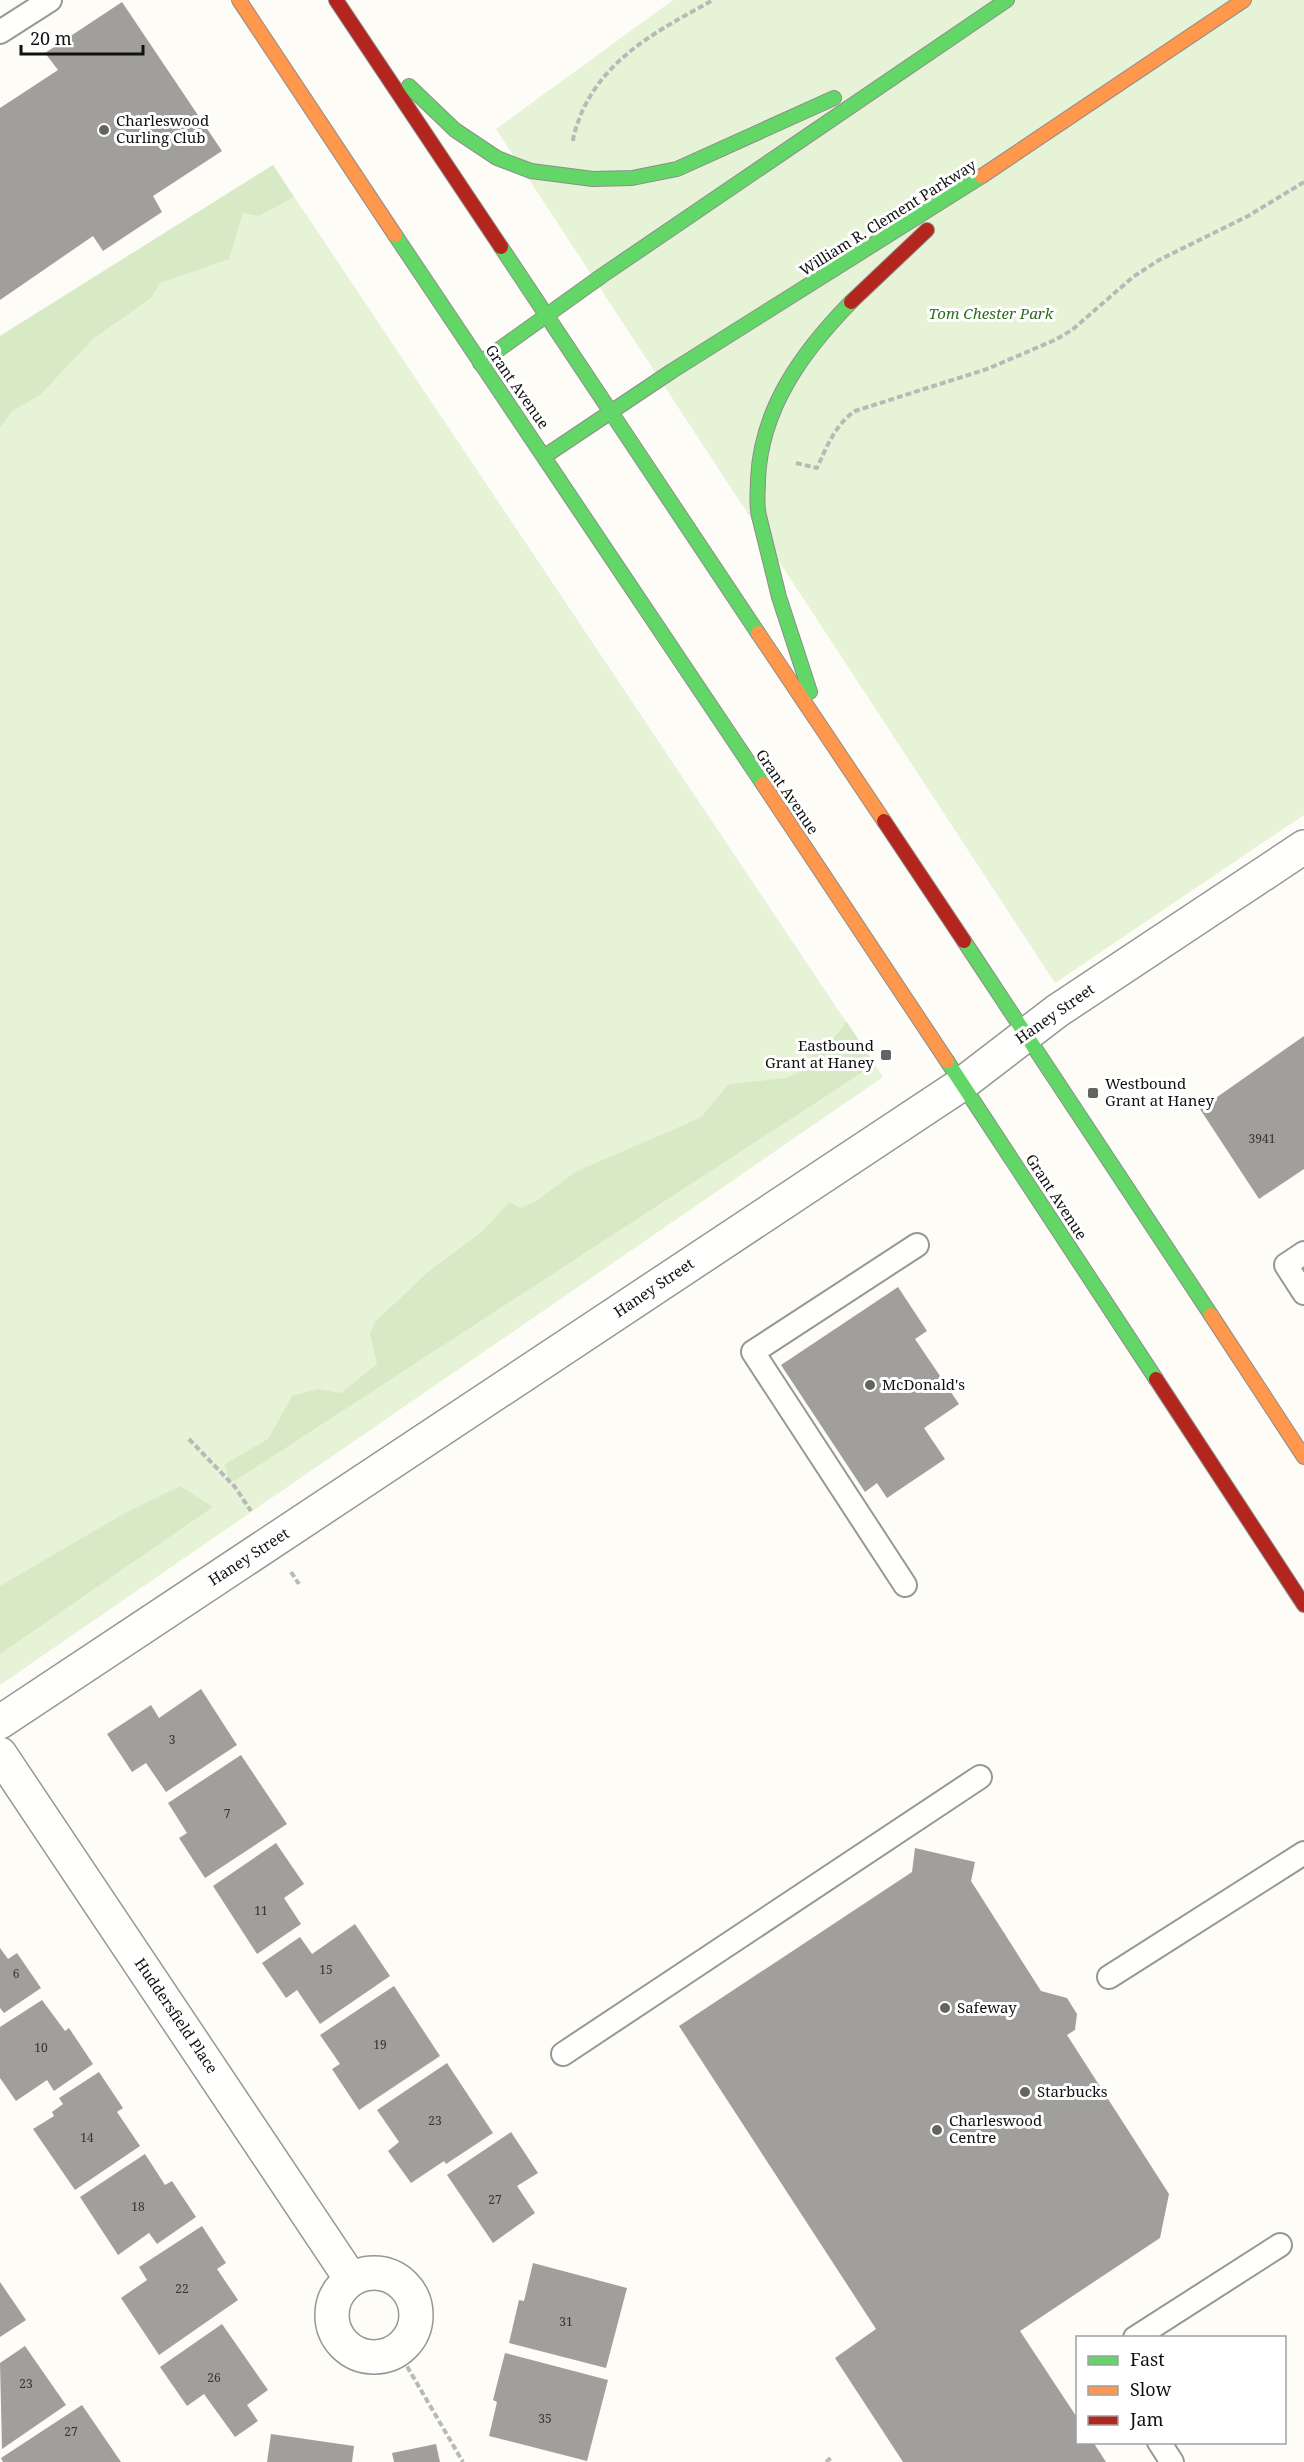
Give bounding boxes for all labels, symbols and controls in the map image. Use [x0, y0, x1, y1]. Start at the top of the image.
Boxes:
scale bar [21, 18, 142, 56]
text: 20 m [30, 26, 72, 50]
place label: Charleswood Curling Club [116, 110, 209, 147]
marker: Charleswood Curling Club [97, 123, 111, 137]
street label: William R. Clement Parkway [795, 154, 980, 280]
park label: Tom Chester Park [929, 303, 1054, 323]
street label: Grant Avenue [481, 340, 554, 432]
street label: Grant Avenue [752, 745, 824, 838]
street label: Haney Street [1011, 979, 1098, 1048]
place label: Eastbound Grant at Haney [765, 1035, 875, 1072]
marker: Eastbound Grant at Haney [879, 1048, 893, 1062]
place label: Westbound Grant at Haney [1105, 1073, 1214, 1110]
marker: Westbound Grant at Haney [1086, 1086, 1100, 1100]
house number: 3941 [1249, 1130, 1275, 1147]
street label: Grant Avenue [1022, 1150, 1092, 1243]
street label: Haney Street [610, 1253, 697, 1321]
place label: McDonald's [882, 1374, 965, 1394]
marker: McDonald's [863, 1378, 877, 1392]
street label: Haney Street [204, 1523, 293, 1590]
house number: 3 [169, 1731, 176, 1748]
house number: 7 [224, 1805, 231, 1822]
house number: 11 [254, 1902, 268, 1919]
street label: Huddersfield Place [131, 1954, 223, 2077]
house number: 15 [319, 1961, 333, 1978]
house number: 6 [13, 1965, 20, 1982]
place label: Safeway [957, 1997, 1017, 2017]
marker: Safeway [938, 2001, 952, 2015]
house number: 19 [373, 2036, 387, 2053]
house number: 10 [34, 2039, 48, 2056]
place label: Starbucks [1037, 2081, 1108, 2101]
marker: Starbucks [1018, 2085, 1032, 2099]
place label: Charleswood Centre [949, 2110, 1042, 2147]
house number: 23 [428, 2112, 442, 2129]
marker: Charleswood Centre [930, 2123, 944, 2137]
house number: 14 [80, 2129, 94, 2146]
house number: 27 [488, 2191, 502, 2208]
house number: 18 [131, 2198, 145, 2215]
house number: 22 [175, 2280, 189, 2297]
house number: 31 [559, 2313, 573, 2330]
legend [1076, 2336, 1286, 2444]
text: Fast [1130, 2347, 1165, 2371]
house number: 26 [207, 2369, 221, 2386]
house number: 23 [19, 2375, 33, 2392]
text: Slow [1130, 2377, 1172, 2401]
text: Jam [1129, 2407, 1164, 2431]
house number: 35 [538, 2410, 552, 2427]
house number: 27 [64, 2423, 78, 2440]

